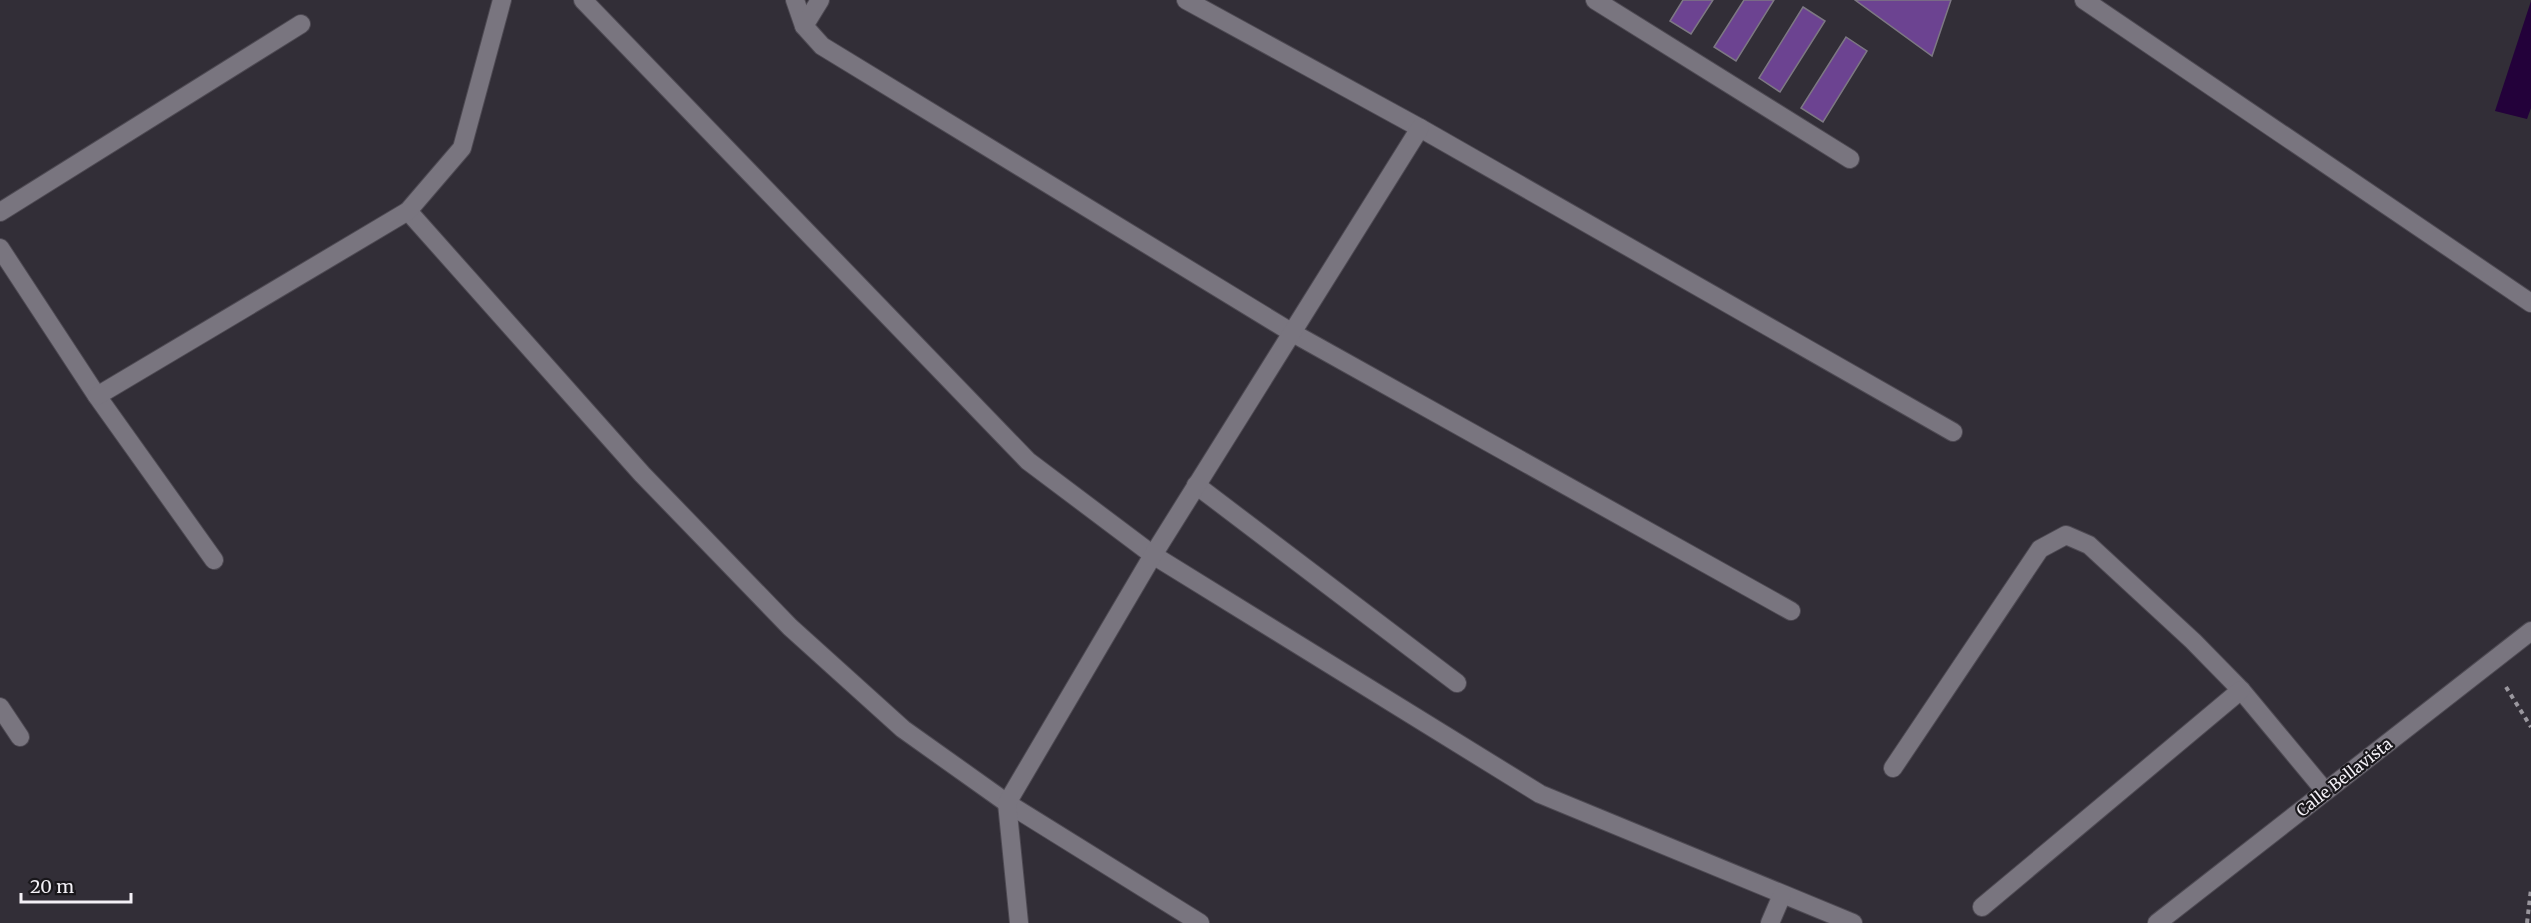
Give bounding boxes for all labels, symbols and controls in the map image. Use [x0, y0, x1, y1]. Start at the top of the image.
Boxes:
street label: Calle Bellavista [2292, 733, 2396, 821]
scale bar [21, 866, 130, 904]
text: 20 m [30, 875, 74, 898]

